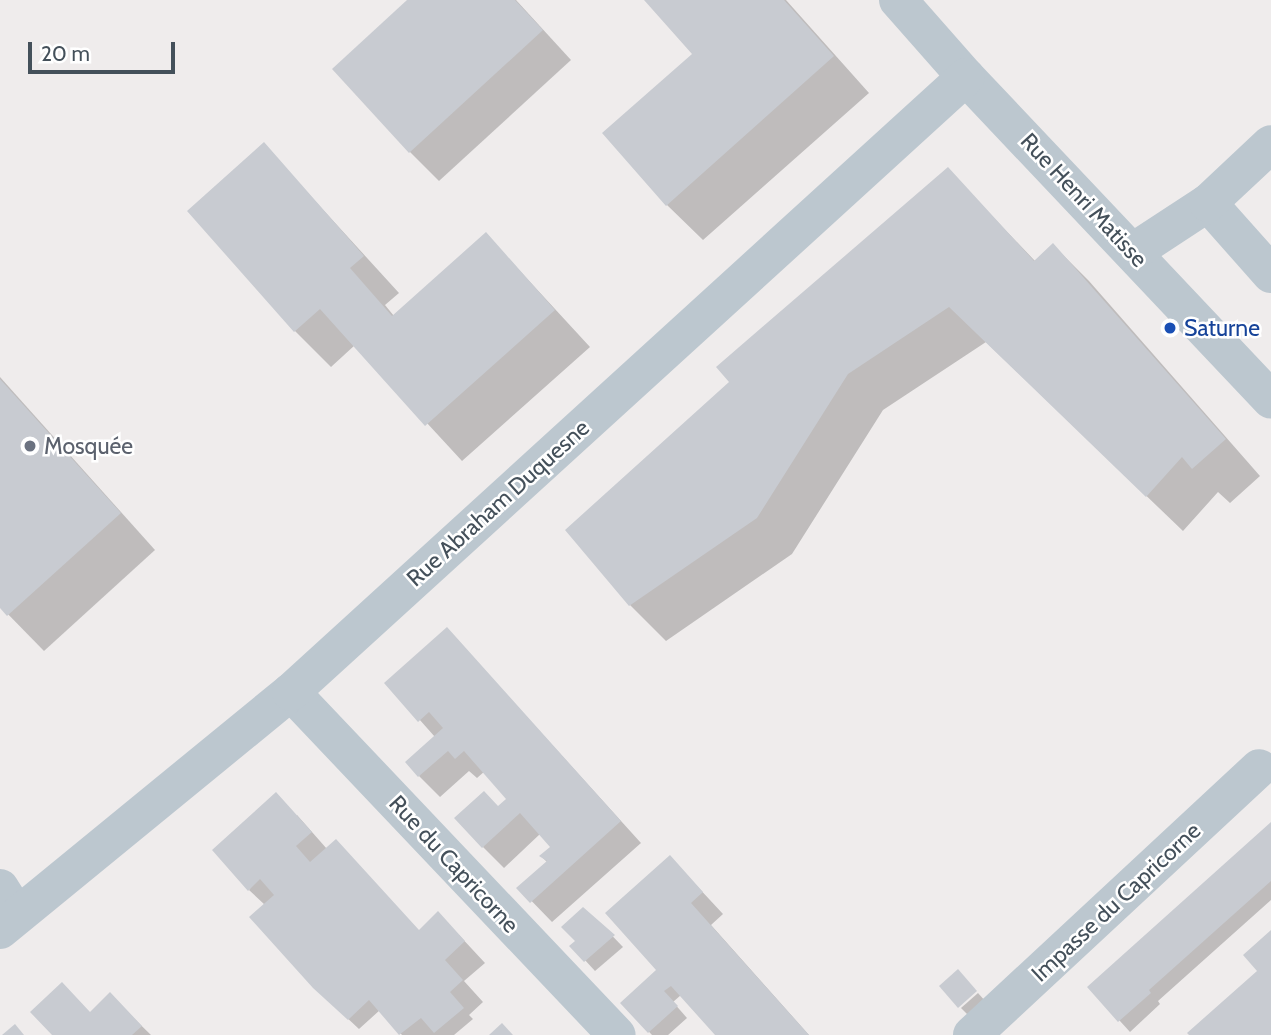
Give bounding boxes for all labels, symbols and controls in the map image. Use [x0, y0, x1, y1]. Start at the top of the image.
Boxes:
scale bar [32, 28, 178, 72]
text: 20 m [41, 41, 90, 66]
street label: Rue Henri Matisse [1015, 127, 1153, 273]
place label: Saturne [1184, 314, 1260, 342]
marker: Saturne [1162, 320, 1178, 336]
street label: Rue Abraham Duquesne [401, 414, 595, 592]
place label: Mosquée [44, 432, 133, 460]
marker: Mosquée [22, 438, 38, 454]
street label: Rue du Capricorne [383, 790, 525, 938]
street label: Impasse du Capricorne [1026, 817, 1206, 987]

